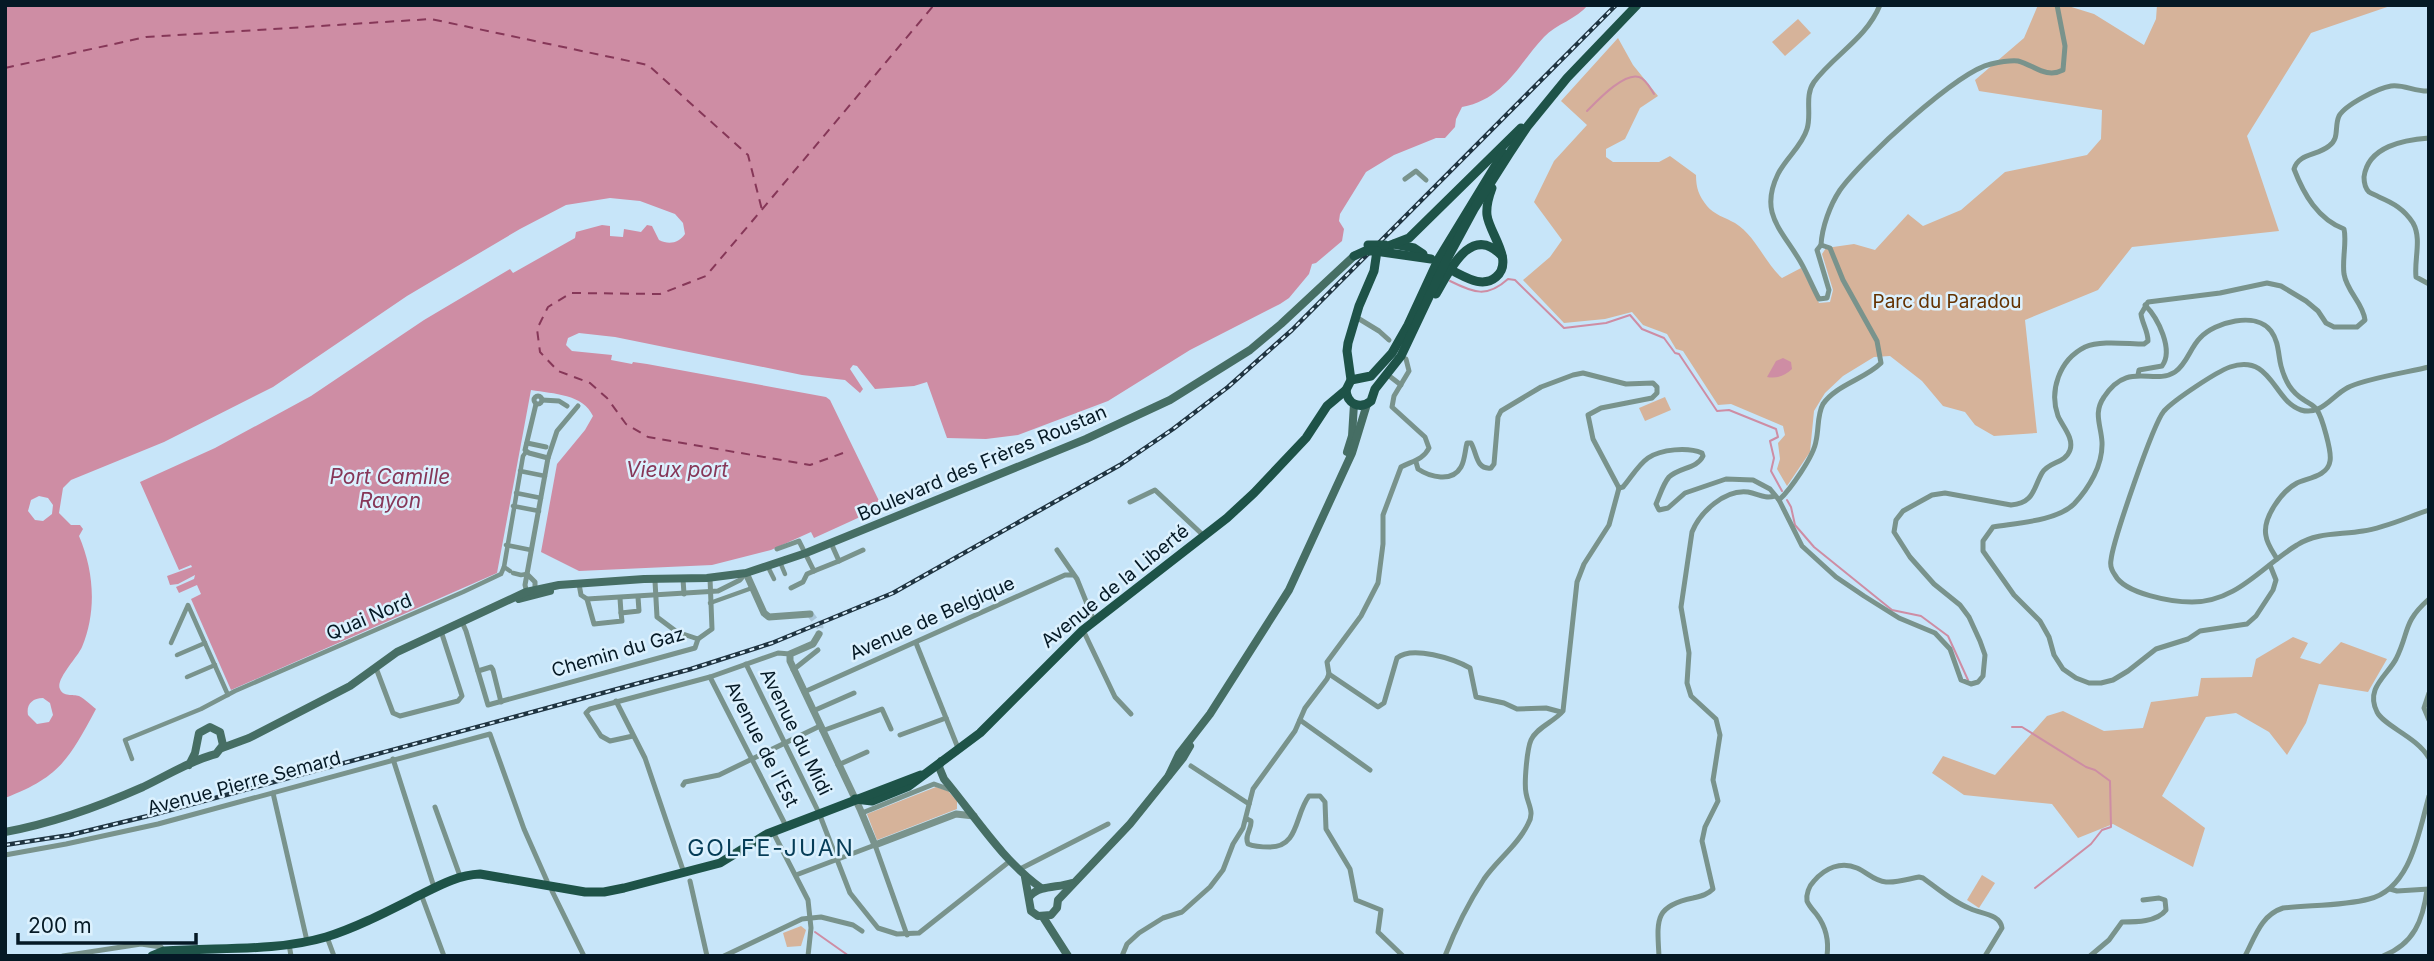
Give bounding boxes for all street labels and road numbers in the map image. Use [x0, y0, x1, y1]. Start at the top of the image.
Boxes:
street label: Boulevard des Frères Roustan [854, 400, 1110, 526]
street label: Avenue de la Liberté [1037, 519, 1193, 653]
street label: Avenue de Belgique [846, 571, 1018, 665]
street label: Quai Nord [323, 589, 415, 645]
street label: Chemin du Gaz [549, 622, 687, 682]
street label: Avenue du Midi [755, 665, 837, 799]
street label: Avenue de l'Est [720, 677, 804, 811]
street label: Avenue Pierre Semard [145, 746, 343, 820]

